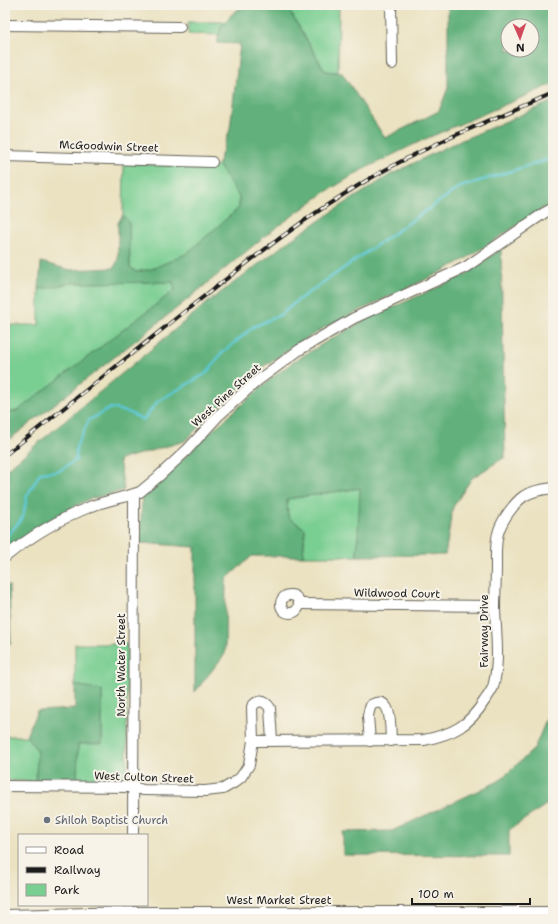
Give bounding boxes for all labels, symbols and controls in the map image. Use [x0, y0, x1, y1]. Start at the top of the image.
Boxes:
north arrow [500, 18, 540, 58]
text: N [515, 40, 525, 55]
street label: McGoodwin Street [59, 137, 159, 156]
street label: West Pine Street [189, 360, 264, 430]
street label: Wildwood Court [354, 585, 440, 602]
street label: Fairway Drive [477, 594, 492, 668]
street label: North Water Street [114, 613, 129, 717]
street label: West Culton Street [94, 768, 194, 787]
place label: Shiloh Baptist Church [55, 813, 168, 828]
marker: Shiloh Baptist Church [42, 815, 52, 825]
legend [18, 834, 148, 906]
text: Road [54, 842, 85, 858]
text: Railway [54, 862, 101, 878]
scale bar [412, 880, 530, 906]
text: Park [54, 882, 80, 898]
text: 100 m [418, 886, 454, 902]
street label: West Market Street [227, 893, 332, 908]

